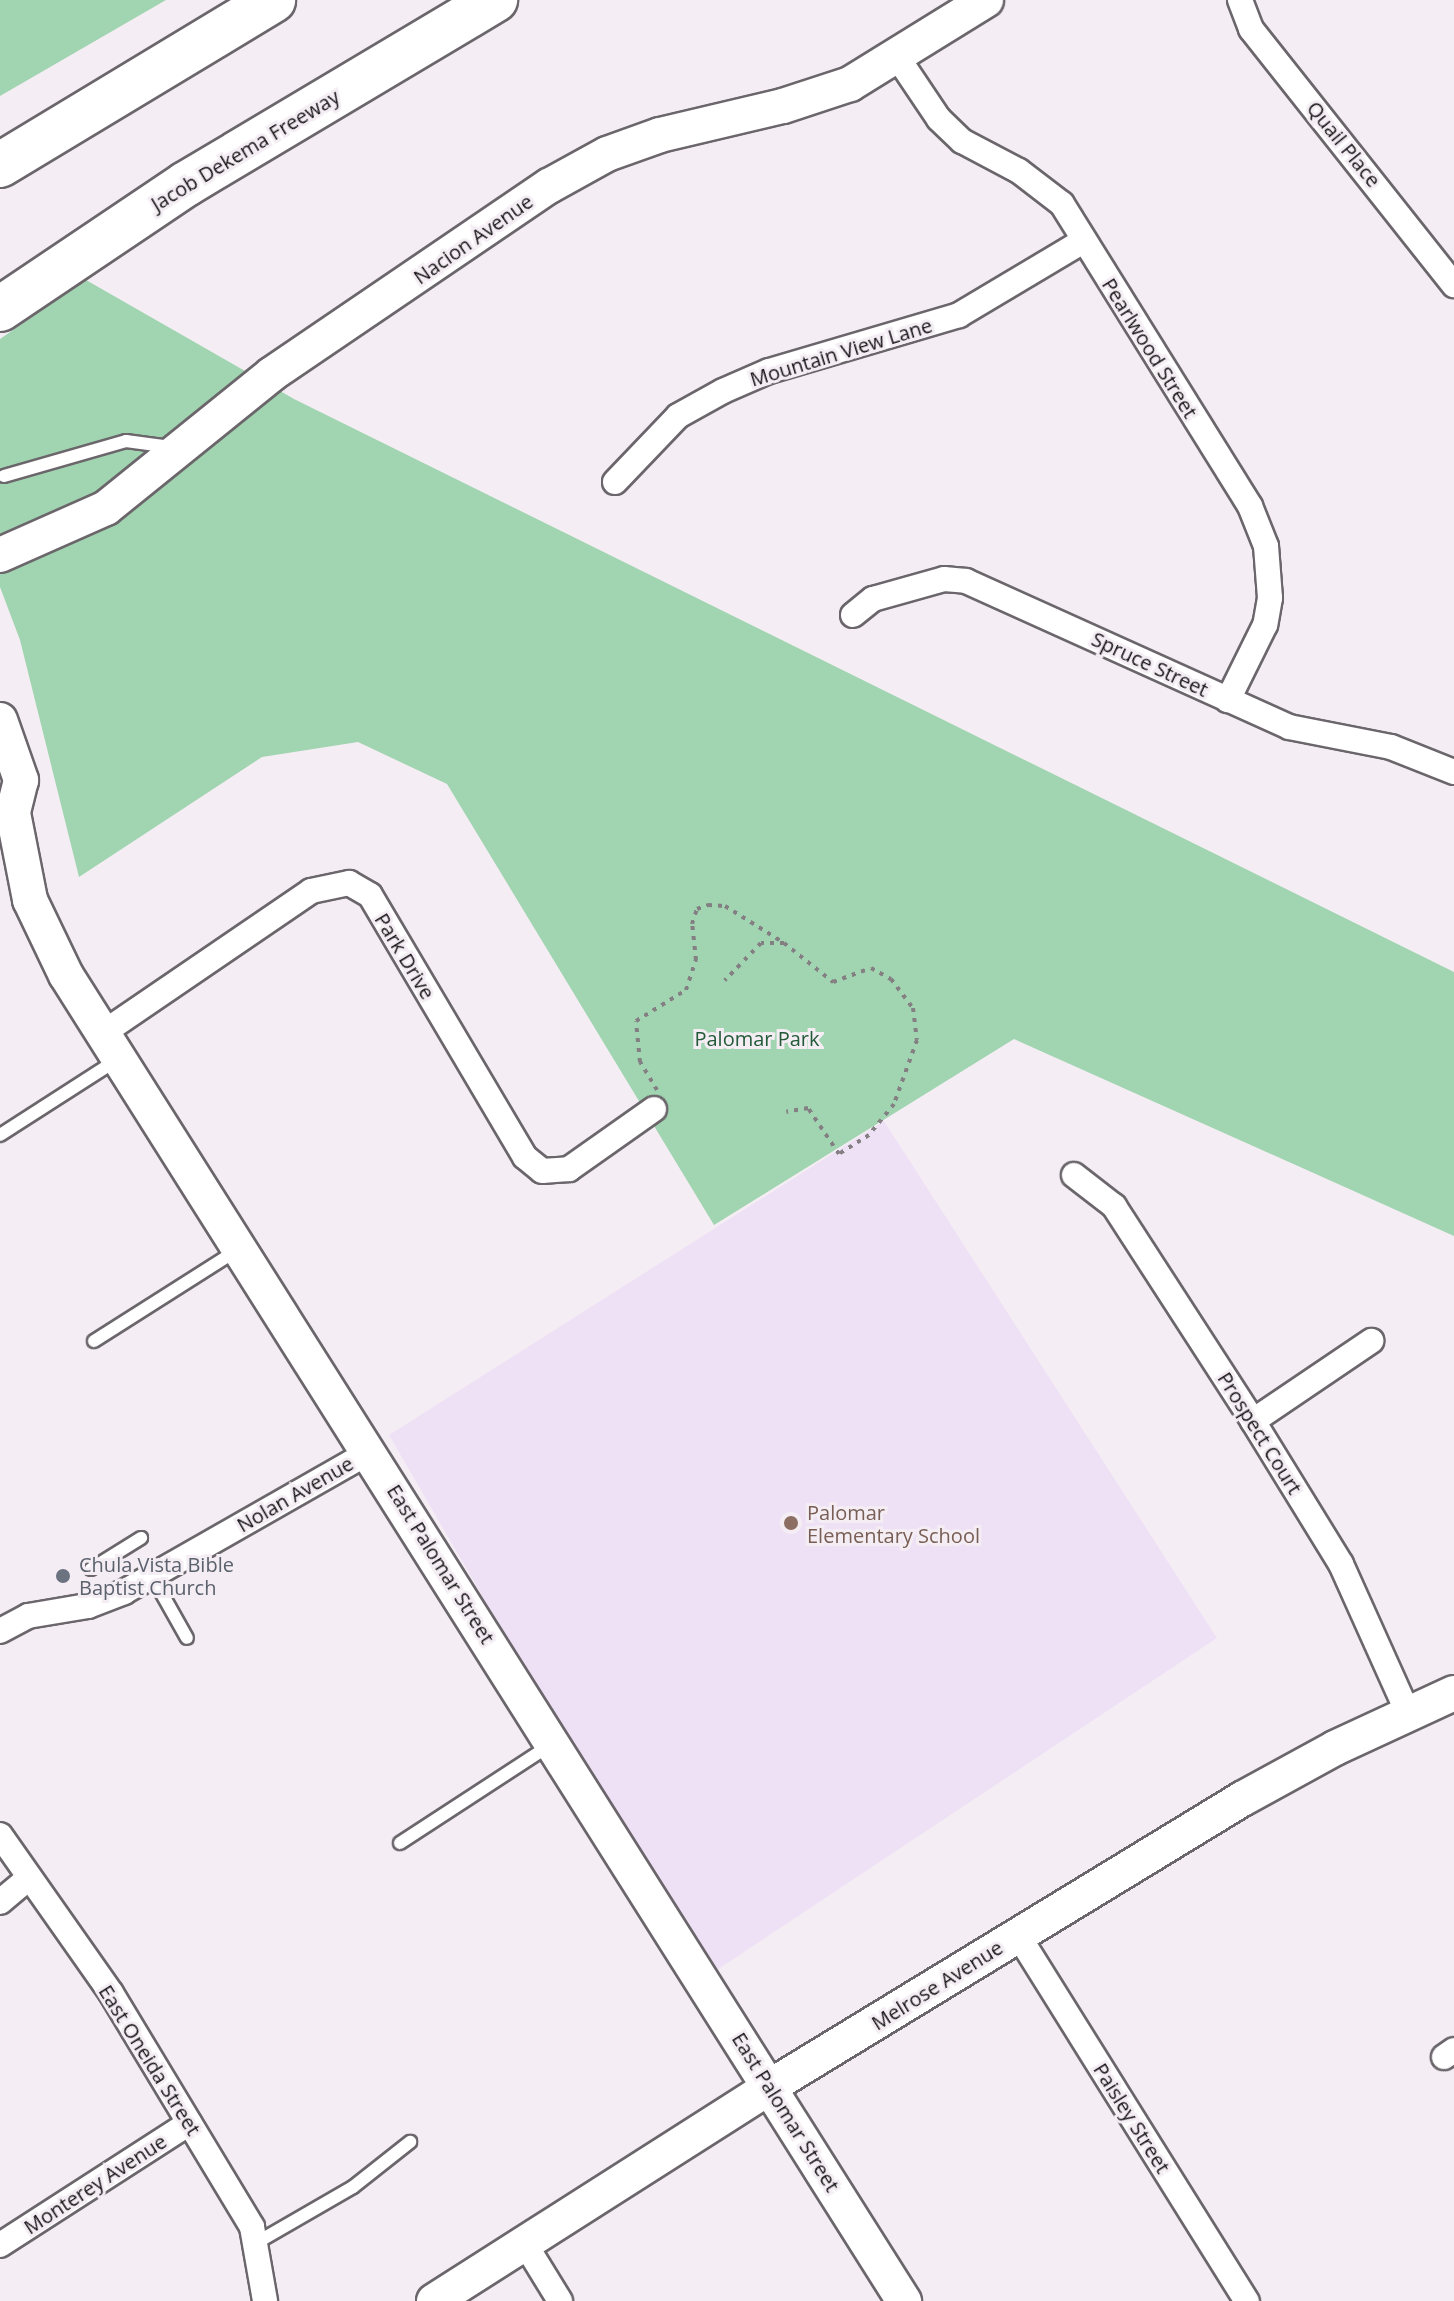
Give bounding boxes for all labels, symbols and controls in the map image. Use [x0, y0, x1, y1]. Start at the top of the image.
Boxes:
street label: Jacob Dekema Freeway [146, 84, 344, 216]
street label: Quail Place [1302, 96, 1386, 192]
street label: Nacion Avenue [409, 189, 537, 289]
street label: Pearlwood Street [1097, 274, 1203, 422]
street label: Mountain View Lane [747, 313, 935, 391]
street label: Spruce Street [1088, 627, 1212, 701]
street label: Park Drive [370, 909, 440, 1003]
park label: Palomar Park [694, 1026, 820, 1050]
street label: Prospect Court [1213, 1368, 1307, 1498]
street label: Nolan Avenue [233, 1451, 357, 1537]
street label: East Palomar Street [382, 1480, 500, 1648]
place label: Palomar Elementary School [807, 1500, 980, 1547]
marker: Palomar Elementary School [782, 1514, 800, 1532]
place label: Chula Vista Bible Baptist Church [79, 1552, 234, 1599]
marker: Chula Vista Bible Baptist Church [54, 1567, 72, 1585]
street label: Melrose Avenue [867, 1935, 1007, 2035]
street label: East Oneida Street [94, 1980, 206, 2140]
street label: East Palomar Street [727, 2028, 845, 2196]
street label: Paisley Street [1089, 2059, 1175, 2177]
street label: Monterey Avenue [19, 2129, 171, 2239]

